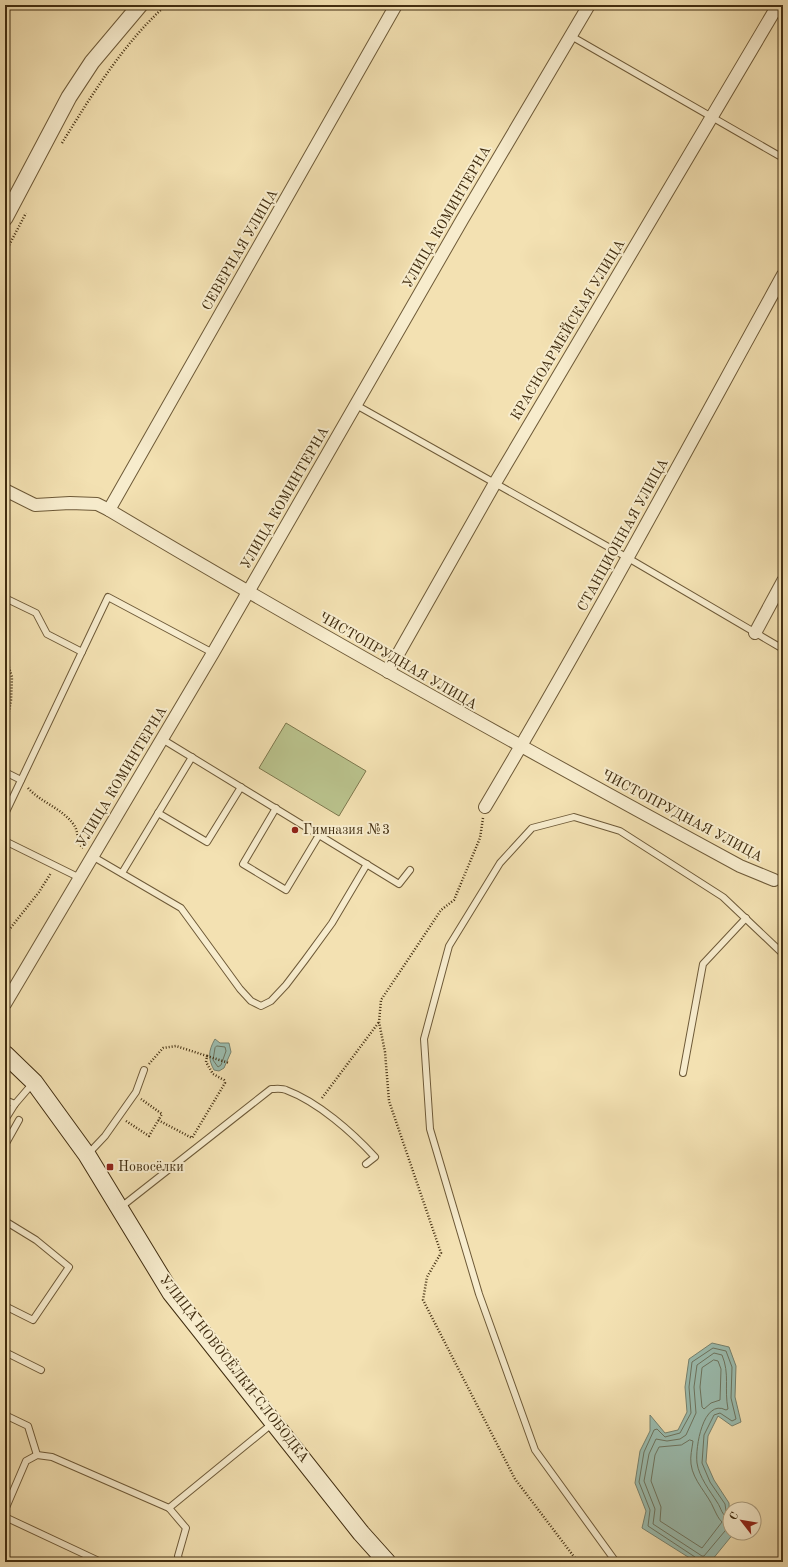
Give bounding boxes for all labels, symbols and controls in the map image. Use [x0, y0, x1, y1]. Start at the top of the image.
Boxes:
street label: УЛИЦА КОМИНТЕРНА [401, 143, 494, 290]
street label: СЕВЕРНАЯ УЛИЦА [200, 187, 281, 313]
street label: КРАСНОАРМЕЙСКАЯ УЛИЦА [505, 235, 628, 423]
street label: УЛИЦА КОМИНТЕРНА [239, 424, 332, 571]
street label: СТАНЦИОННАЯ УЛИЦА [575, 456, 671, 614]
street label: ЧИСТОПРУДНАЯ УЛИЦА [317, 610, 480, 712]
street label: УЛИЦА КОМИНТЕРНА [74, 704, 170, 850]
street label: ЧИСТОПРУДНАЯ УЛИЦА [599, 768, 765, 865]
place label: Гимназия №3 [303, 823, 390, 837]
marker: Гимназия №3 [290, 825, 300, 835]
place label: Новосёлки [118, 1160, 184, 1174]
marker: Новосёлки [105, 1162, 115, 1172]
street label: УЛИЦА НОВОСЁЛКИ-СЛОБОДКА [157, 1271, 314, 1466]
north arrow [722, 1501, 762, 1541]
text: С [728, 1511, 741, 1523]

